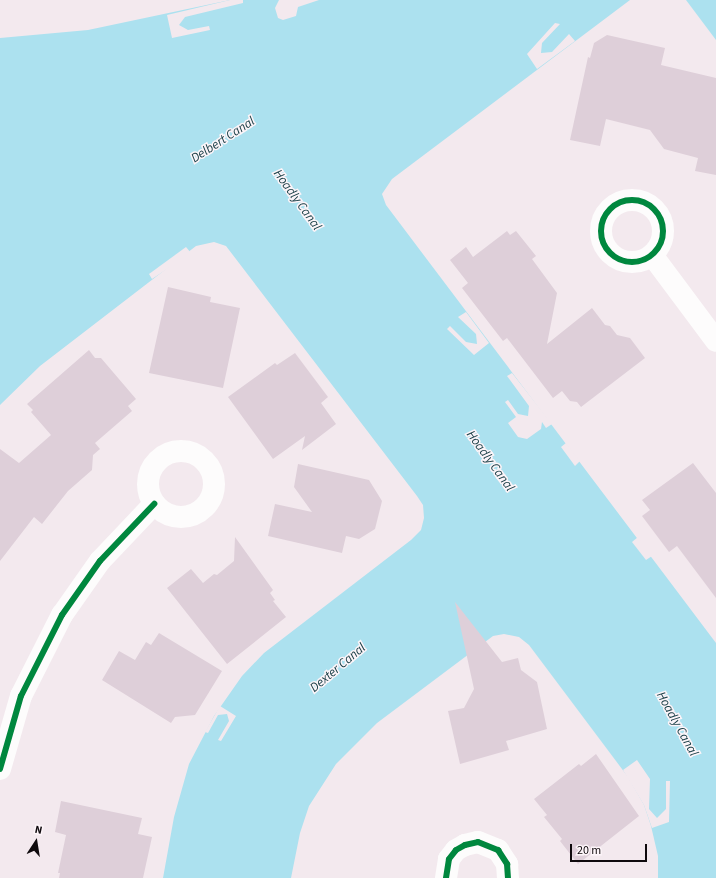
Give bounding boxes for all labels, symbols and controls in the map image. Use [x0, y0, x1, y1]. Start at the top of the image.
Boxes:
water label: Delbert Canal [188, 114, 258, 166]
water label: Hoadly Canal [270, 166, 324, 234]
water label: Hoadly Canal [463, 427, 517, 495]
water label: Dexter Canal [307, 640, 369, 696]
water label: Hoadly Canal [653, 689, 701, 759]
north arrow [16, 822, 56, 862]
text: N [33, 822, 44, 838]
scale bar [572, 836, 649, 862]
text: 20 m [577, 842, 601, 859]

